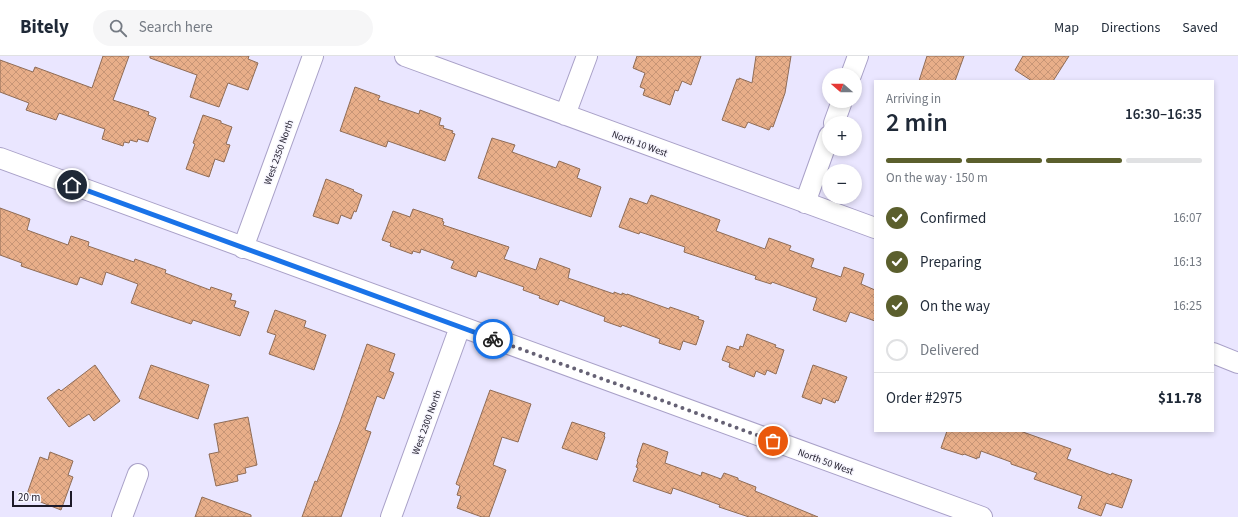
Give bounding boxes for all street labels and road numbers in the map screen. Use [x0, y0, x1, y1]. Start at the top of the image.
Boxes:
street label: West 2350 North [261, 118, 297, 187]
street label: North 10 West [610, 127, 670, 161]
street label: West 2300 North [409, 388, 445, 457]
street label: North 50 West [796, 445, 856, 479]

